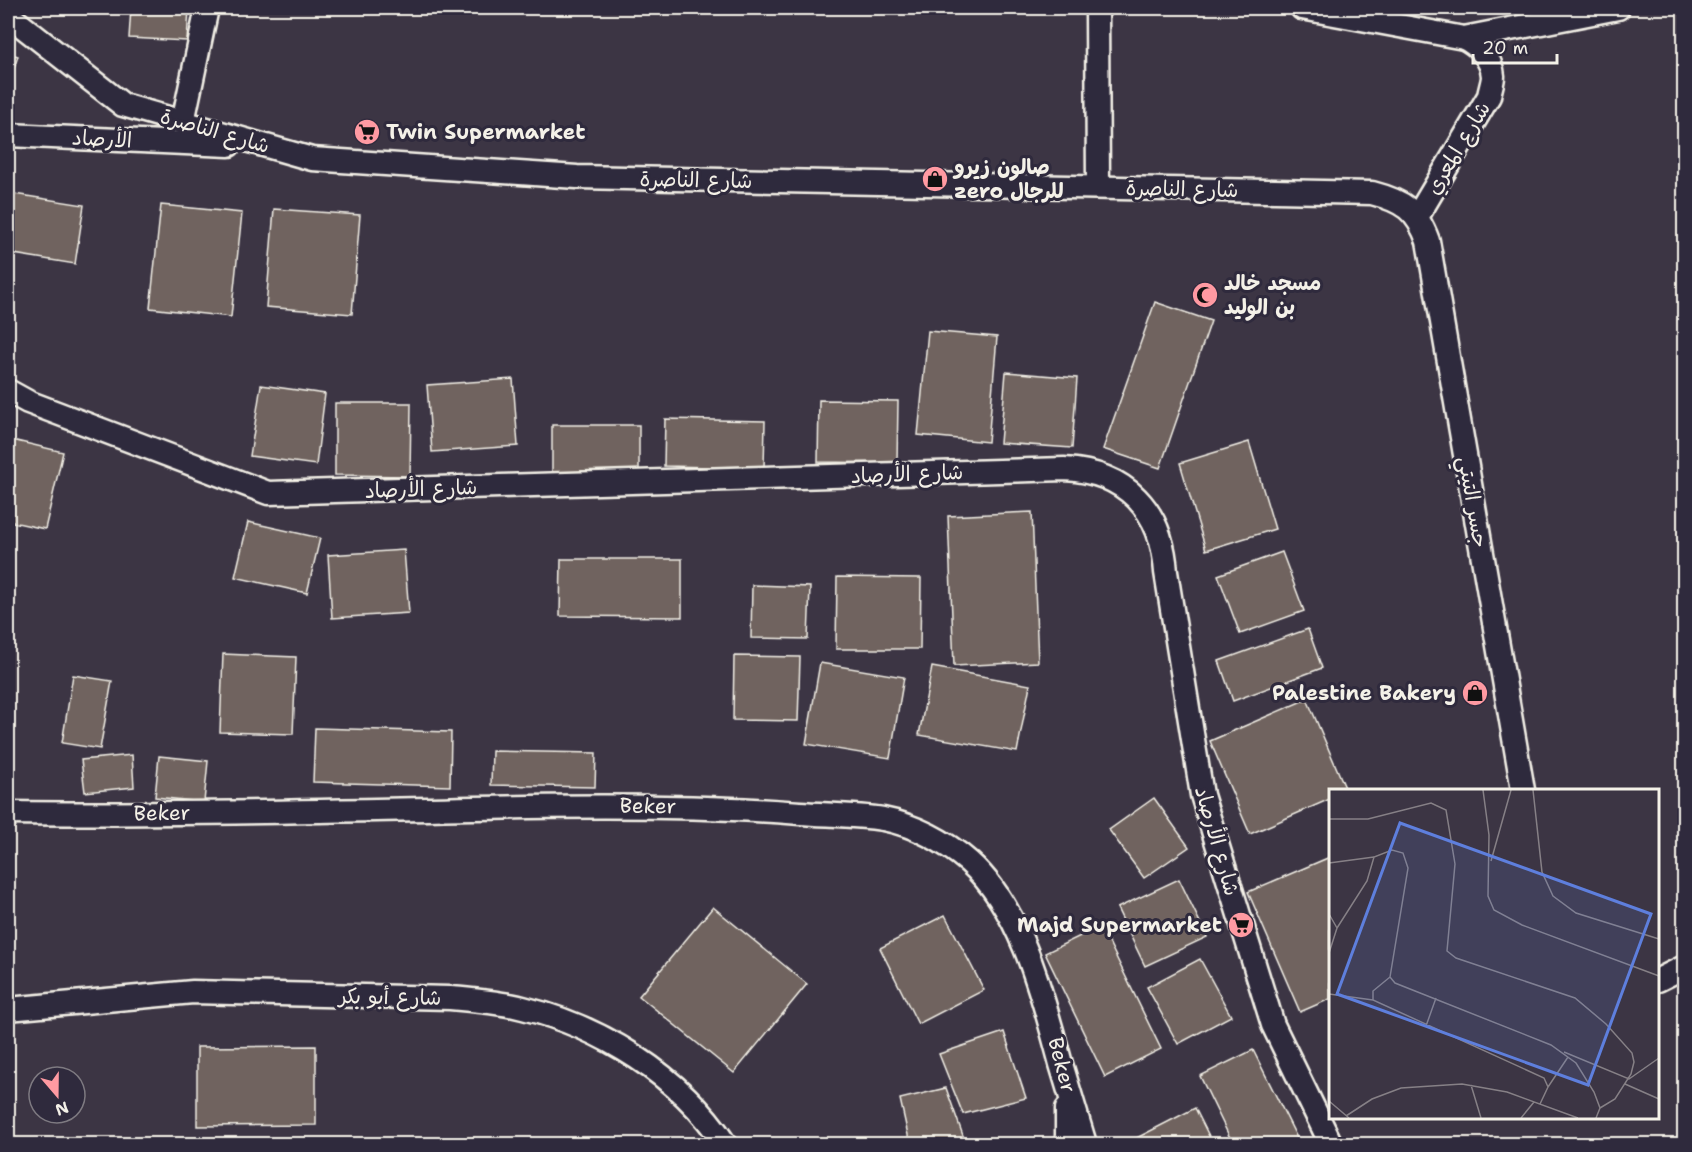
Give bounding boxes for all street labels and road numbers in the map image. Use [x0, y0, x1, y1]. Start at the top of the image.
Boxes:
street label: شارع المعري [1419, 96, 1498, 200]
street label: شارع الناصرة [157, 102, 273, 161]
street label: الأرصاد [71, 123, 133, 155]
street label: شارع الناصرة [639, 165, 753, 196]
street label: شارع الناصرة [1125, 174, 1239, 205]
street label: جسر التيتي [1446, 454, 1495, 551]
street label: شارع الأرصاد [850, 458, 964, 491]
street label: شارع الأرصاد [364, 473, 478, 506]
street label: شارع الأرصاد [1187, 783, 1246, 899]
street label: Beker [619, 792, 677, 820]
street label: Beker [133, 799, 191, 827]
street label: شارع أبو بكر [336, 982, 442, 1013]
street label: Beker [1041, 1034, 1083, 1096]

